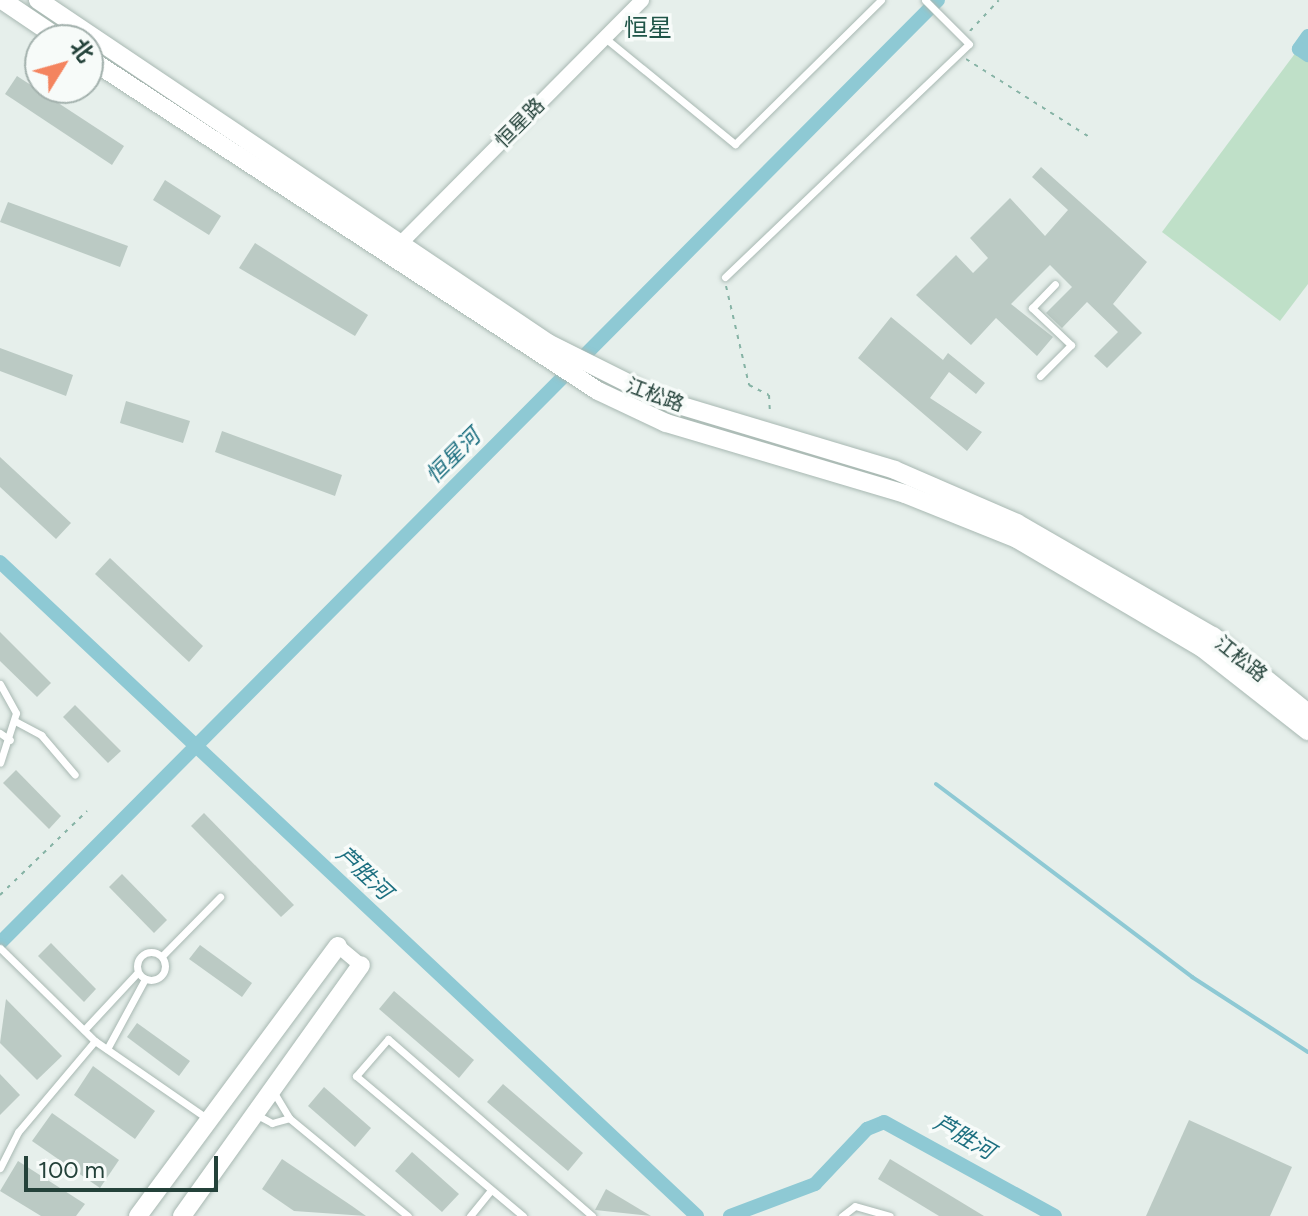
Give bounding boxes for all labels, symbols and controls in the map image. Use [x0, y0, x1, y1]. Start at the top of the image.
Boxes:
district label: 恒星 [624, 14, 672, 42]
north arrow [24, 24, 104, 104]
text: 北 [65, 34, 99, 67]
street label: 恒星路 [490, 93, 550, 153]
street label: 江松路 [623, 373, 687, 417]
water label: 恒星河 [420, 423, 486, 489]
street label: 江松路 [1210, 631, 1272, 687]
water label: 芦胜河 [331, 841, 397, 905]
water label: 芦胜河 [929, 1109, 999, 1165]
scale bar [28, 1140, 222, 1190]
text: 100 m [38, 1155, 105, 1184]

